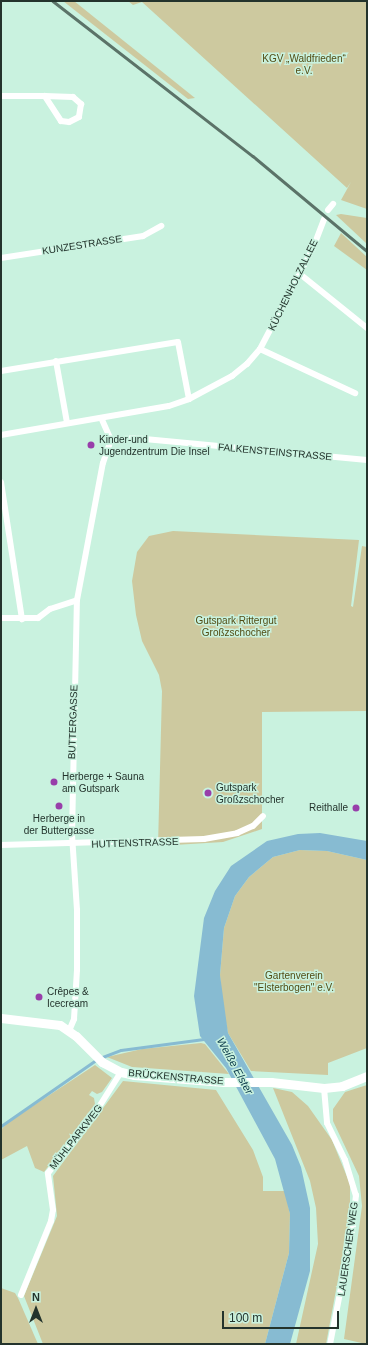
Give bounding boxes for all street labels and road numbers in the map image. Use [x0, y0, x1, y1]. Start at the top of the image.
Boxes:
street label: KUNZESTRASSE [41, 233, 123, 257]
street label: KÜCHENHOLZALLEE [266, 237, 320, 333]
street label: FALKENSTEINSTRASSE [217, 441, 333, 463]
street label: BUTTERGASSE [66, 685, 80, 759]
street label: HUTTENSTRASSE [91, 835, 179, 851]
street label: BRÜCKENSTRASSE [128, 1067, 224, 1087]
street label: MÜHLPARKWEG [47, 1102, 105, 1172]
street label: LAUERSCHER WEG [335, 1201, 361, 1297]

